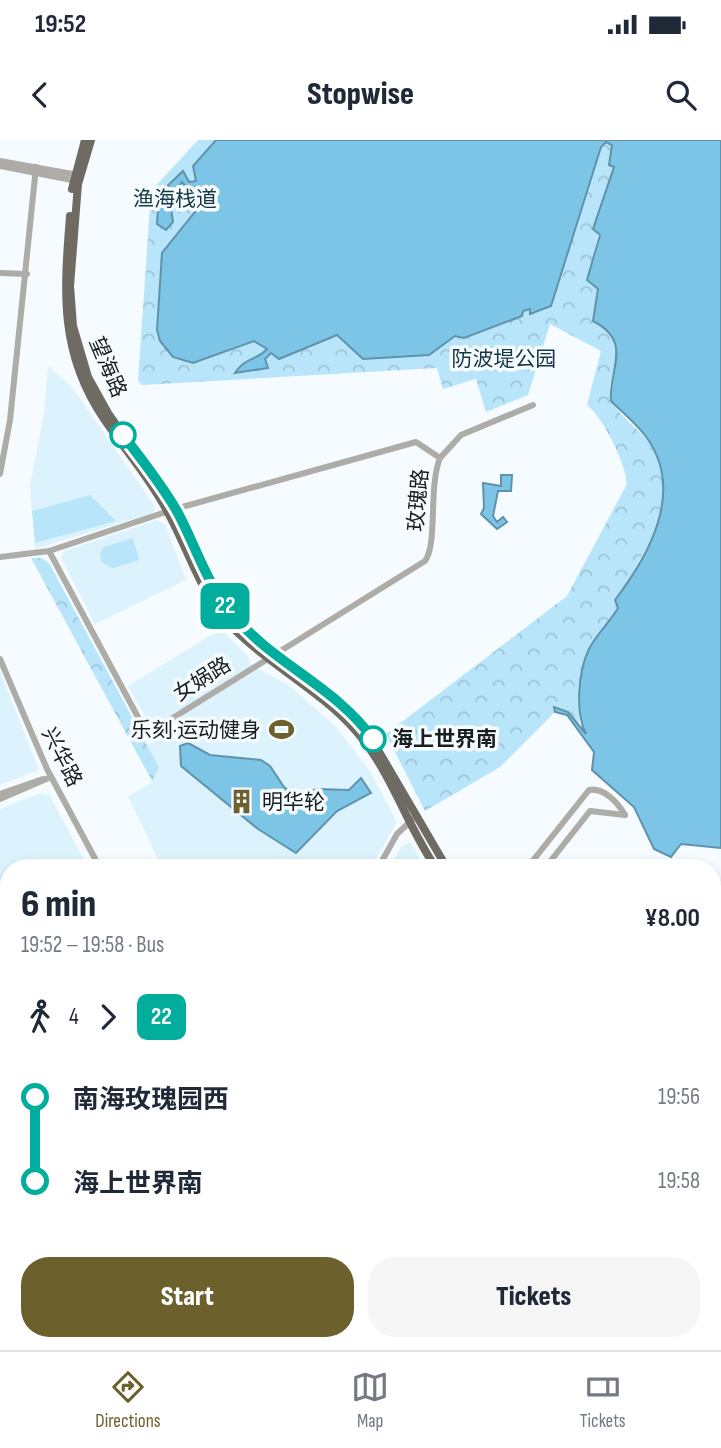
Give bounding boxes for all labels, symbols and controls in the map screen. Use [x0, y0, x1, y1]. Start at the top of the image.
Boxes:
text: 19:52 [35, 9, 86, 40]
text: Stopwise [307, 75, 414, 114]
icon: back [21, 76, 59, 114]
icon: search [662, 76, 700, 114]
park label: 渔海栈道 [133, 187, 217, 212]
street label: 望海路 [84, 333, 131, 401]
park label: 防波堤公园 [452, 347, 557, 372]
unlabelled marker [110, 422, 136, 448]
street label: 玫瑰路 [403, 468, 434, 533]
line badge: 22 [194, 583, 256, 629]
text: 22 [214, 591, 236, 620]
street label: 女娲路 [169, 652, 236, 707]
sports icon: 乐刻·运动健身 [267, 716, 295, 744]
place label: 乐刻·运动健身 [131, 718, 261, 743]
street label: 兴华路 [36, 723, 87, 791]
marker: 海上世界南 [360, 726, 386, 752]
place label: 海上世界南 [392, 727, 497, 752]
building icon: 明华轮 [228, 788, 256, 816]
place label: 明华轮 [262, 790, 325, 815]
text: 6 min [21, 882, 96, 927]
text: ¥8.00 [644, 903, 700, 934]
text: 19:52 – 19:58 · Bus [21, 931, 164, 959]
icon: walk [21, 998, 59, 1036]
icon: forward [89, 998, 127, 1036]
text: 22 [151, 1002, 172, 1031]
text: 4 [69, 1003, 79, 1031]
text: 19:56 [658, 1083, 700, 1111]
text: 南海玫瑰园西 [73, 1085, 229, 1116]
text: 19:58 [658, 1167, 700, 1195]
text: 海上世界南 [73, 1169, 203, 1200]
button: Start [21, 1257, 354, 1337]
button: Tickets [368, 1257, 700, 1337]
tab: Directions [95, 1368, 161, 1433]
tab: Map [351, 1368, 389, 1433]
tab: Tickets [580, 1368, 626, 1433]

